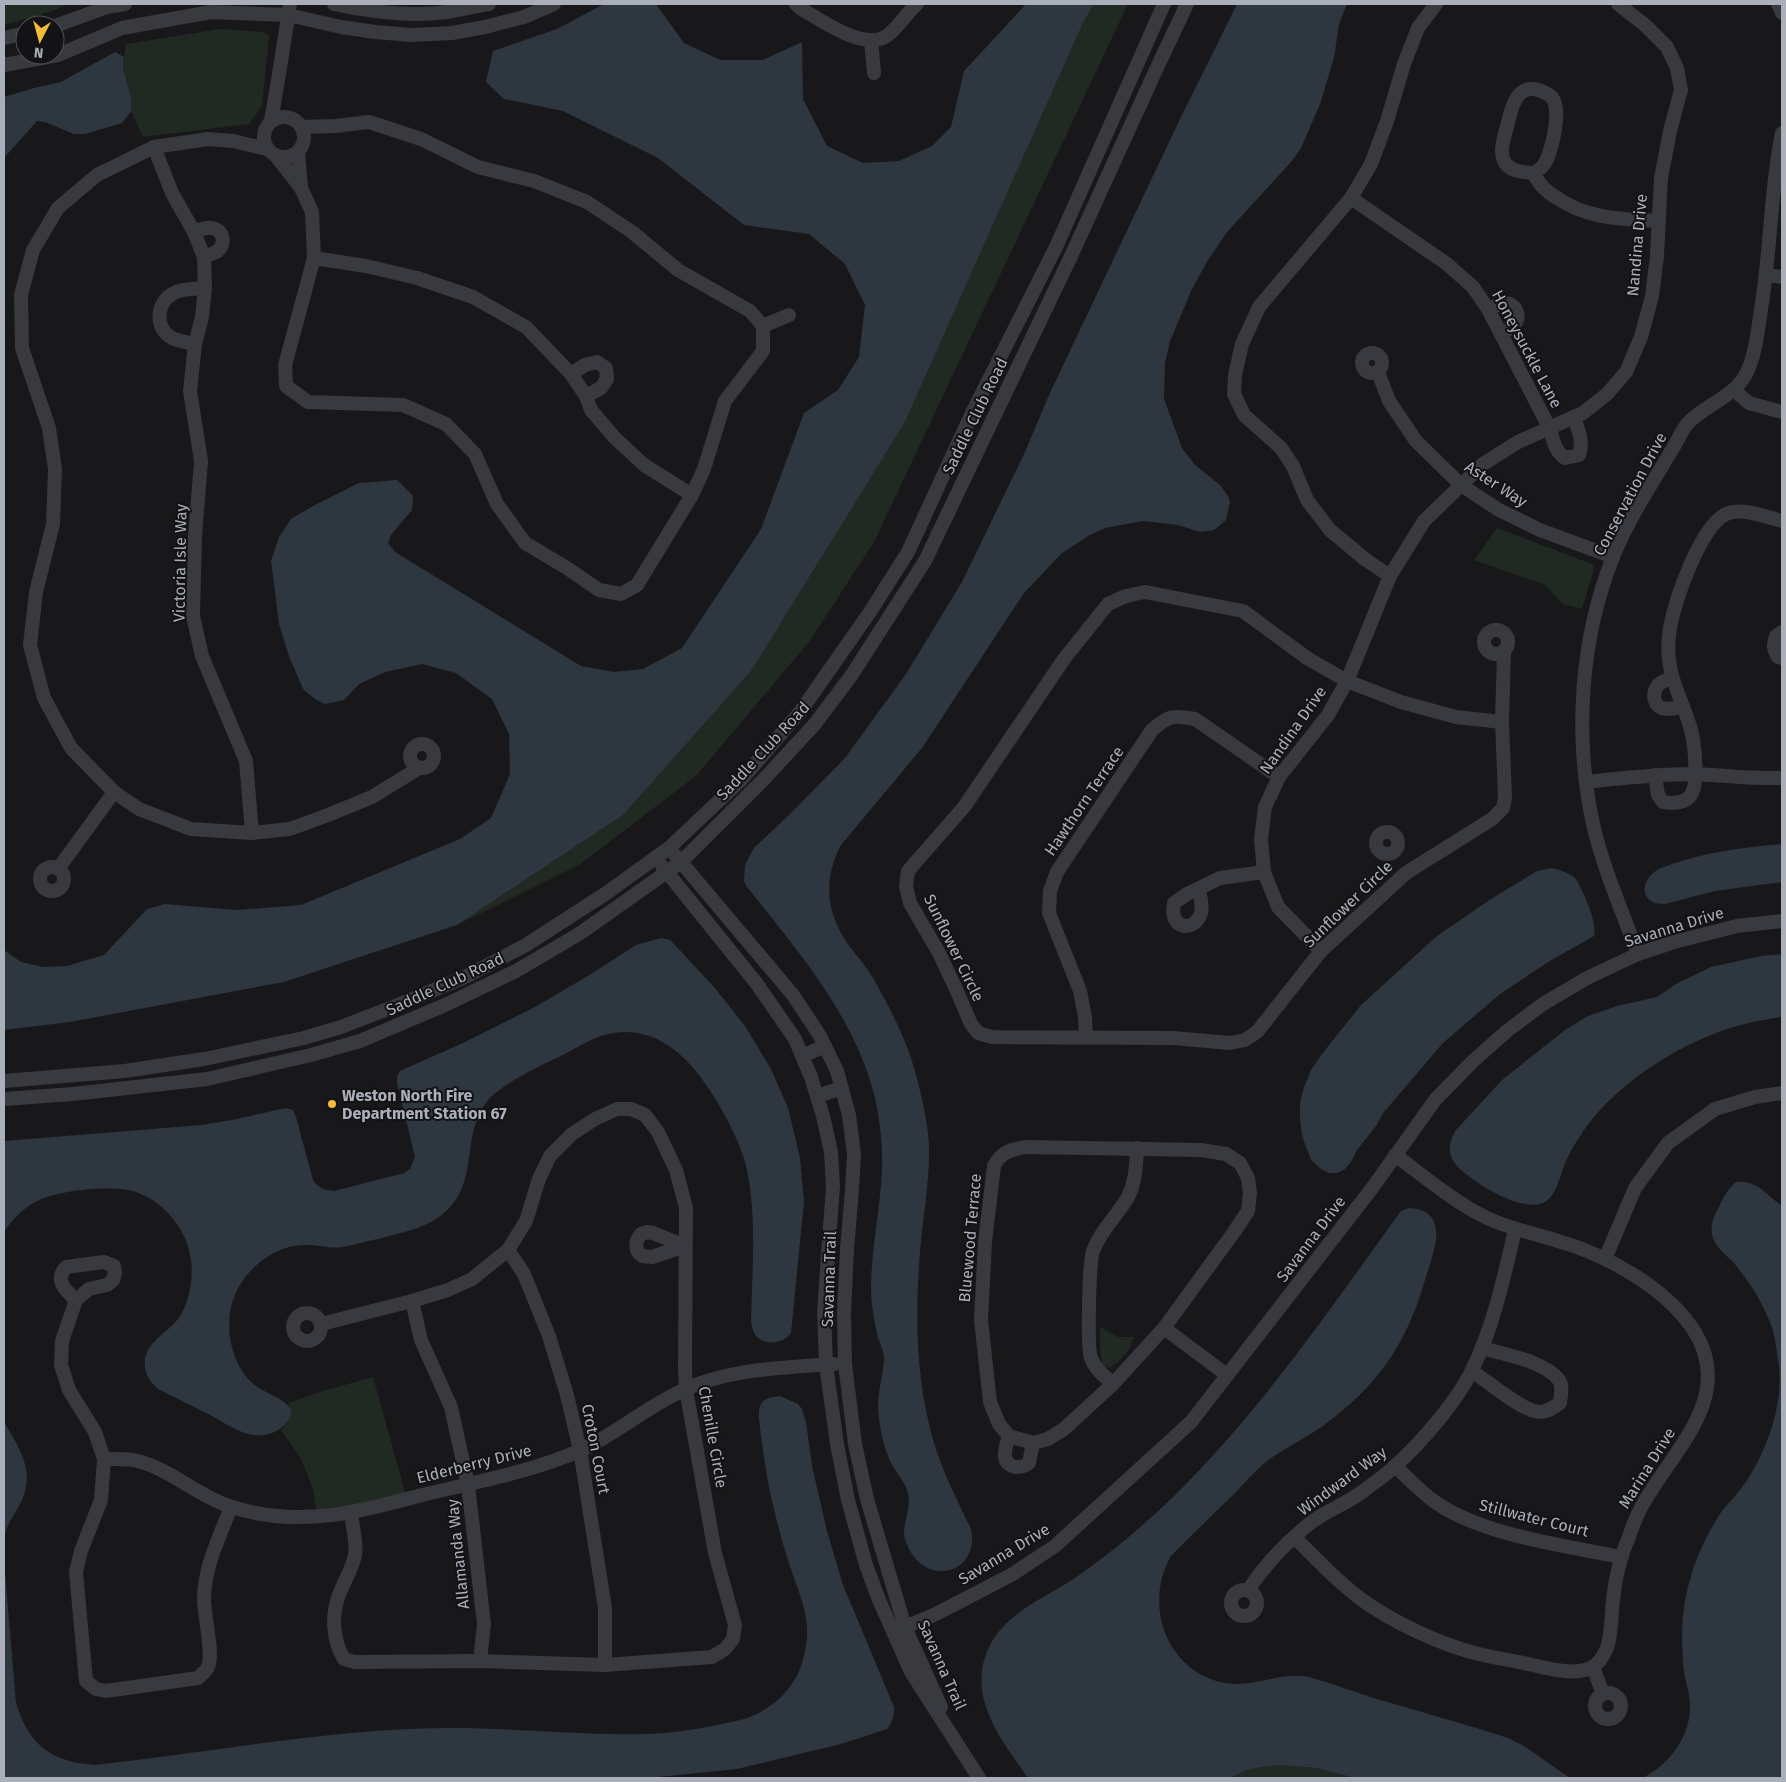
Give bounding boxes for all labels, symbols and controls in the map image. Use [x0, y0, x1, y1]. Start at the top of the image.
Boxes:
north arrow [15, 15, 65, 65]
text: N [33, 43, 44, 61]
street label: Nandina Drive [1623, 193, 1651, 297]
street label: Honeysuckle Lane [1488, 287, 1566, 411]
street label: Saddle Club Road [938, 355, 1012, 477]
street label: Conservation Drive [1589, 429, 1671, 559]
street label: Aster Way [1461, 457, 1531, 511]
street label: Victoria Isle Way [169, 504, 191, 622]
street label: Nandina Drive [1256, 682, 1330, 778]
street label: Saddle Club Road [713, 698, 813, 804]
street label: Hawthorn Terrace [1040, 743, 1128, 859]
street label: Sunflower Circle [1299, 857, 1397, 951]
street label: Sunflower Circle [920, 891, 988, 1005]
street label: Savanna Drive [1622, 903, 1726, 951]
street label: Saddle Club Road [383, 948, 507, 1020]
place label: Weston North Fire Department Station 67 [342, 1086, 507, 1123]
marker: Weston North Fire Department Station 67 [326, 1098, 338, 1110]
street label: Bluewood Terrace [955, 1173, 985, 1303]
street label: Savanna Drive [1272, 1192, 1350, 1286]
street label: Savanna Trail [818, 1230, 840, 1328]
street label: Chenille Circle [695, 1385, 731, 1489]
street label: Croton Court [578, 1402, 614, 1496]
street label: Marina Drive [1615, 1424, 1679, 1512]
street label: Elderberry Drive [415, 1441, 533, 1487]
street label: Windward Way [1294, 1442, 1390, 1520]
street label: Stillwater Court [1477, 1495, 1591, 1541]
street label: Allamanda Way [443, 1498, 473, 1610]
street label: Savanna Drive [955, 1519, 1053, 1589]
street label: Savanna Trail [914, 1617, 970, 1713]

